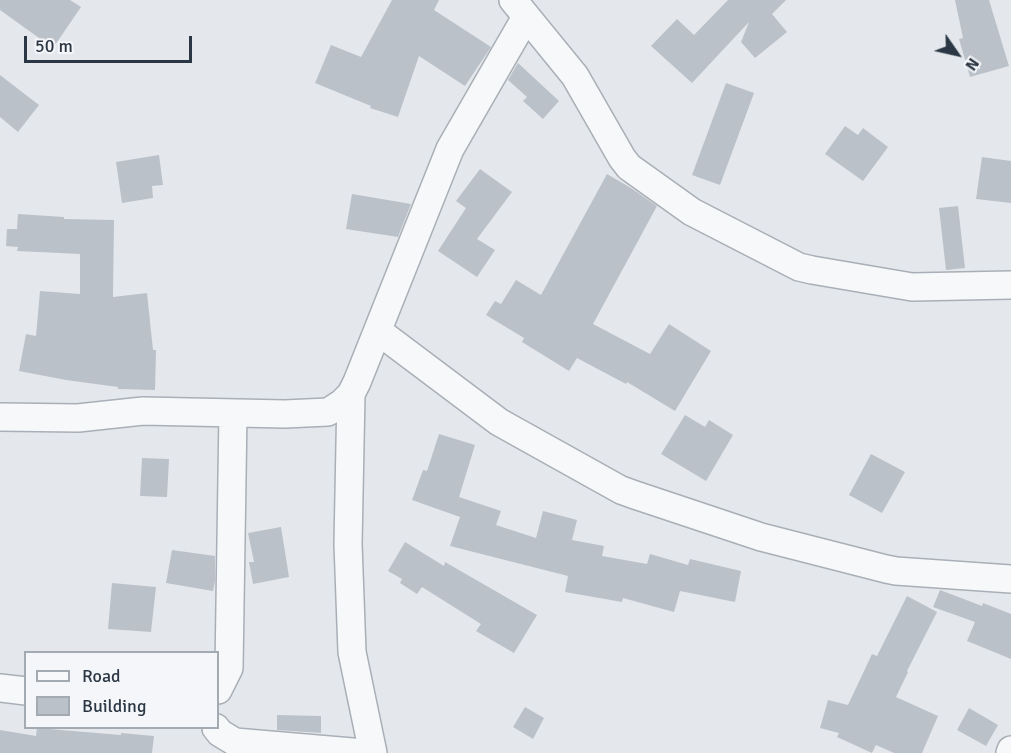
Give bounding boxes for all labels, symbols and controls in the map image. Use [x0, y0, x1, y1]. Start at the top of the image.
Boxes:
scale bar [27, 24, 195, 62]
north arrow [927, 24, 987, 84]
text: 50 m [35, 35, 73, 57]
text: N [961, 54, 983, 74]
legend [24, 651, 219, 729]
text: Road [82, 665, 121, 687]
text: Building [82, 695, 146, 717]

